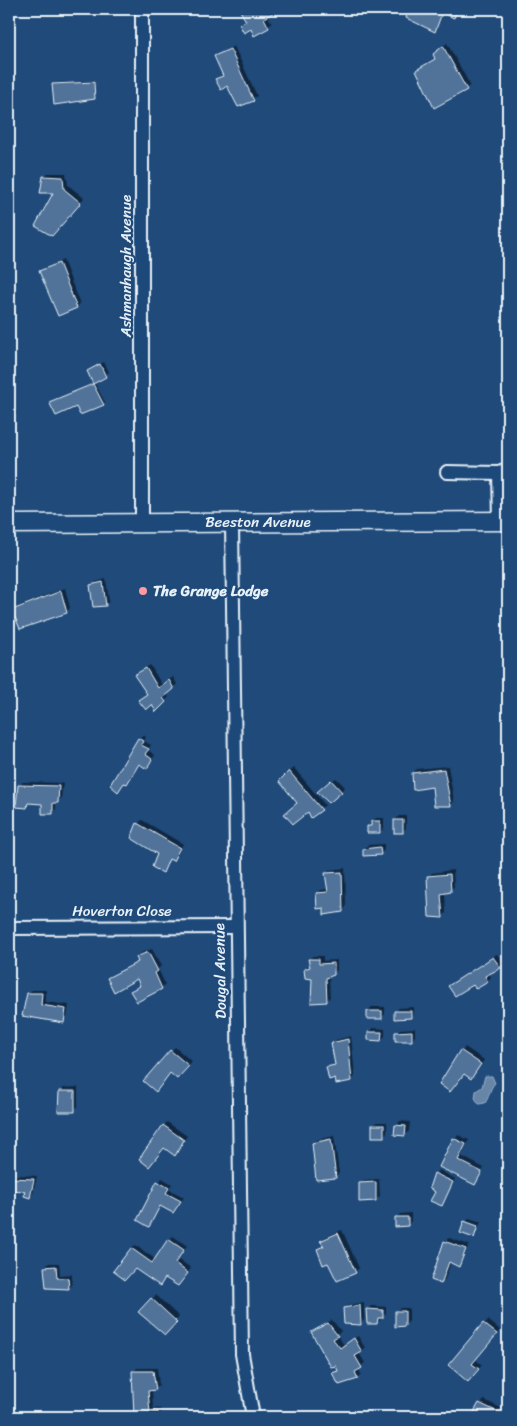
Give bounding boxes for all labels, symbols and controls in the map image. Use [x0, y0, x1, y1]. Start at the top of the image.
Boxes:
street label: Ashmanhaugh Avenue [113, 195, 139, 338]
street label: Beeston Avenue [205, 509, 311, 535]
place label: The Grange Lodge [153, 578, 269, 604]
marker: The Grange Lodge [137, 585, 149, 597]
street label: Hoverton Close [72, 898, 172, 924]
street label: Dougal Avenue [206, 923, 234, 1019]

